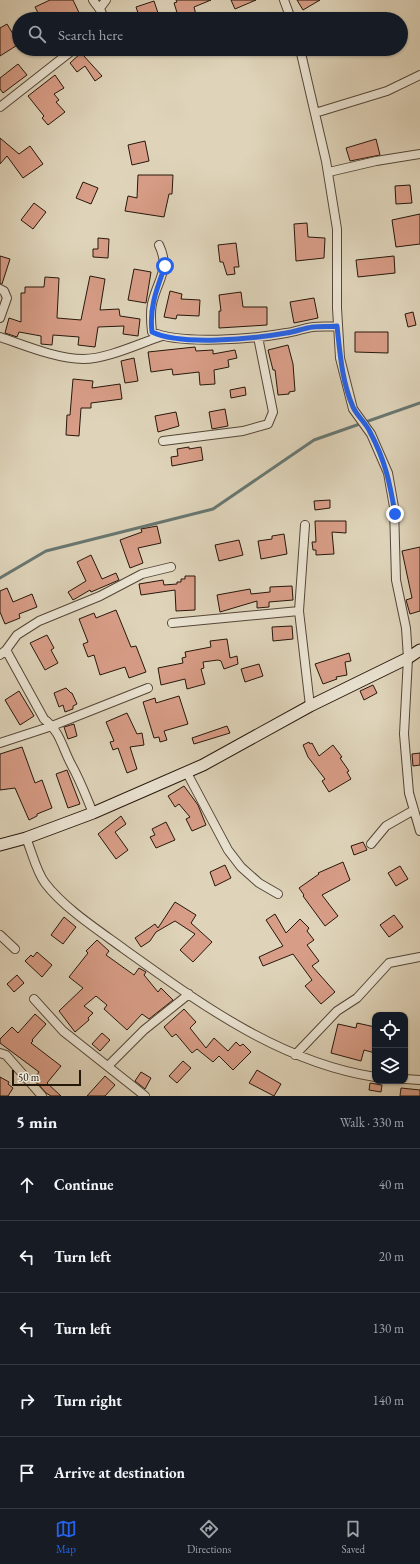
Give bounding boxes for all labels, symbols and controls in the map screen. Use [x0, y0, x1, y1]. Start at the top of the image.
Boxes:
search box [12, 12, 408, 56]
icon: search [26, 23, 48, 45]
text: Search here [58, 25, 123, 44]
route start [156, 257, 174, 275]
route end [386, 505, 404, 523]
map controls [372, 1012, 408, 1084]
button: locate [372, 1012, 408, 1048]
button: layers [372, 1048, 408, 1084]
scale bar [12, 1068, 81, 1087]
text: 50 m [18, 1070, 39, 1084]
text: 5 min [16, 1111, 57, 1133]
text: Walk · 330 m [340, 1114, 404, 1131]
icon: ahead [16, 1174, 38, 1196]
text: Continue [54, 1175, 114, 1194]
text: 40 m [379, 1176, 404, 1193]
icon: left [16, 1246, 38, 1268]
text: Turn left [54, 1247, 111, 1266]
text: 20 m [379, 1248, 404, 1265]
icon: left [16, 1318, 38, 1340]
text: Turn left [54, 1319, 111, 1338]
text: 130 m [373, 1320, 404, 1337]
icon: right [16, 1390, 38, 1412]
text: Turn right [54, 1391, 122, 1410]
text: 140 m [373, 1392, 404, 1409]
icon: arrive [16, 1462, 38, 1484]
text: Arrive at destination [54, 1463, 185, 1482]
tab: Map [55, 1518, 77, 1556]
tab: Directions [187, 1518, 231, 1556]
tab: Saved [341, 1518, 365, 1556]

